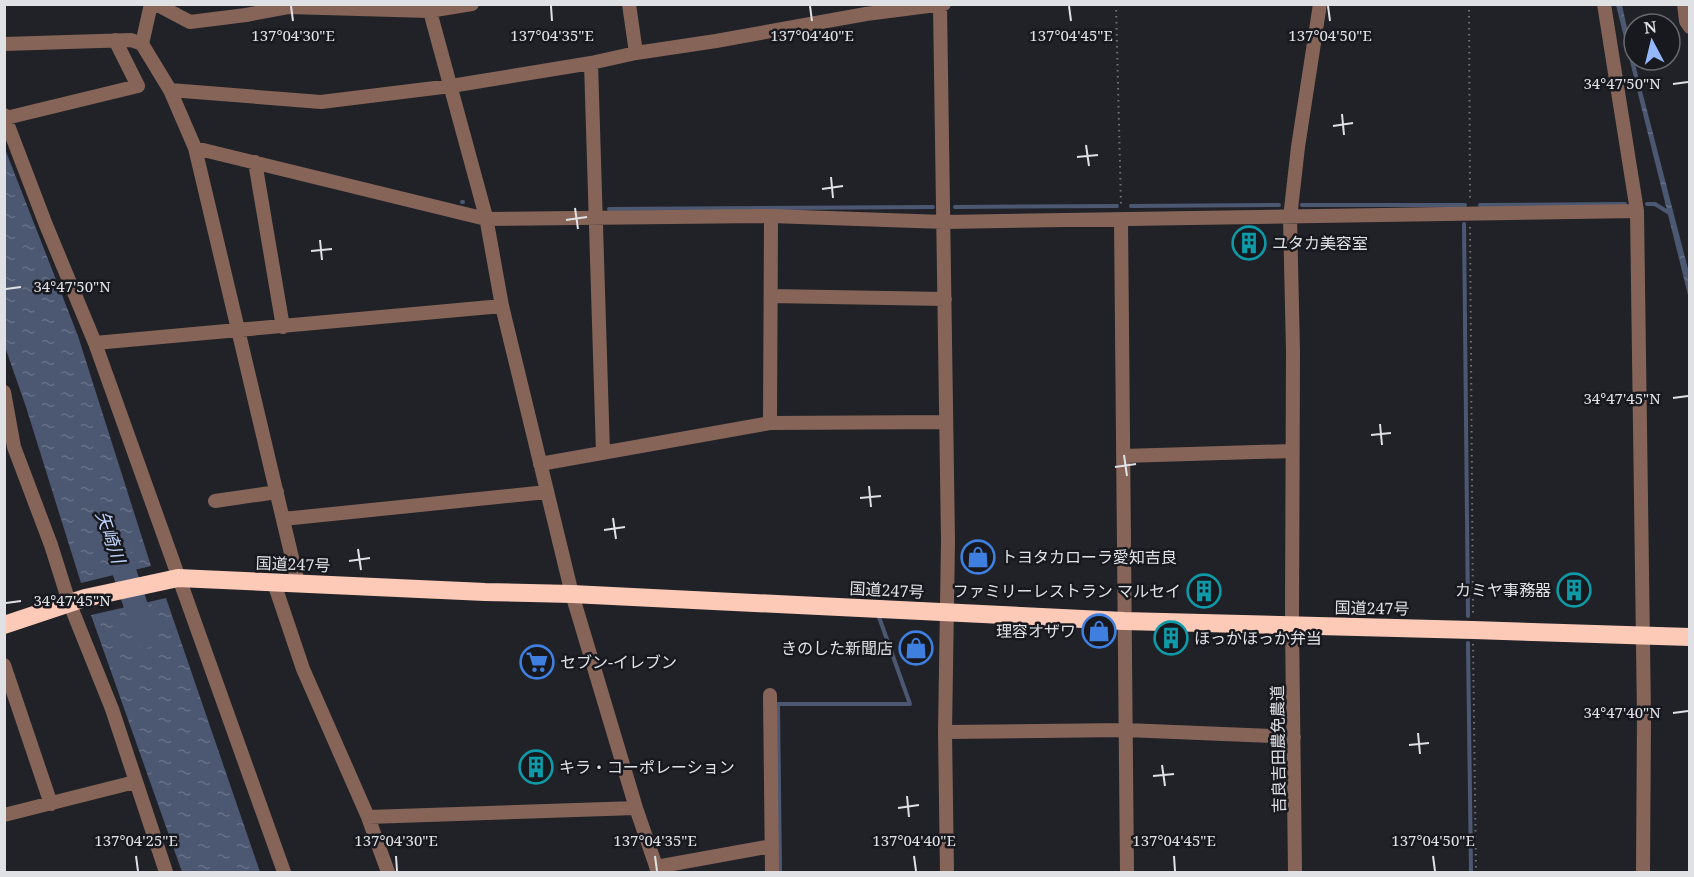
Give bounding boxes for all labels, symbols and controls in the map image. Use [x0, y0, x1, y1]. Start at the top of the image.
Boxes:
north arrow [1622, 12, 1682, 72]
text: N [1643, 15, 1658, 39]
text: 137°04'30"E [251, 25, 335, 45]
text: 137°04'35"E [510, 25, 594, 45]
text: 137°04'40"E [770, 25, 854, 45]
text: 137°04'45"E [1029, 25, 1113, 45]
text: 137°04'50"E [1288, 25, 1372, 45]
text: 34°47'50"N [1583, 73, 1661, 93]
building icon: ユタカ美容室 [1231, 225, 1267, 261]
place label: ユタカ美容室 [1272, 232, 1368, 254]
text: 34°47'50"N [33, 276, 111, 296]
text: 34°47'45"N [1583, 388, 1661, 408]
water label: 矢崎川 [91, 507, 132, 568]
shop icon: トヨタカローラ愛知吉良 [960, 539, 996, 575]
place label: トヨタカローラ愛知吉良 [1001, 546, 1177, 568]
street label: 国道247号 [255, 552, 331, 576]
building icon: カミヤ事務器 [1556, 572, 1592, 608]
building icon: ファミリーレストラン マルセイ [1186, 573, 1222, 609]
street label: 国道247号 [849, 577, 925, 603]
place label: カミヤ事務器 [1455, 579, 1551, 601]
place label: ファミリーレストラン マルセイ [953, 580, 1181, 602]
text: 34°47'45"N [33, 590, 111, 610]
street label: 国道247号 [1334, 596, 1410, 620]
shop icon: 理容オザワ [1081, 613, 1117, 649]
place label: 理容オザワ [996, 620, 1076, 642]
building icon: ほっかほっか弁当 [1153, 620, 1189, 656]
place label: ほっかほっか弁当 [1194, 627, 1322, 649]
shop icon: きのした新聞店 [898, 630, 934, 666]
place label: きのした新聞店 [781, 637, 893, 659]
supermarket icon: セブン-イレブン [519, 644, 555, 680]
place label: セブン-イレブン [560, 651, 677, 673]
street label: 吉良吉田農免農道 [1266, 685, 1290, 813]
text: 34°47'40"N [1583, 702, 1661, 722]
building icon: キラ・コーポレーション [518, 749, 554, 785]
place label: キラ・コーポレーション [559, 756, 735, 778]
text: 137°04'25"E [94, 830, 178, 850]
text: 137°04'30"E [354, 830, 438, 850]
text: 137°04'35"E [613, 830, 697, 850]
text: 137°04'40"E [872, 830, 956, 850]
text: 137°04'45"E [1132, 830, 1216, 850]
text: 137°04'50"E [1391, 830, 1475, 850]

